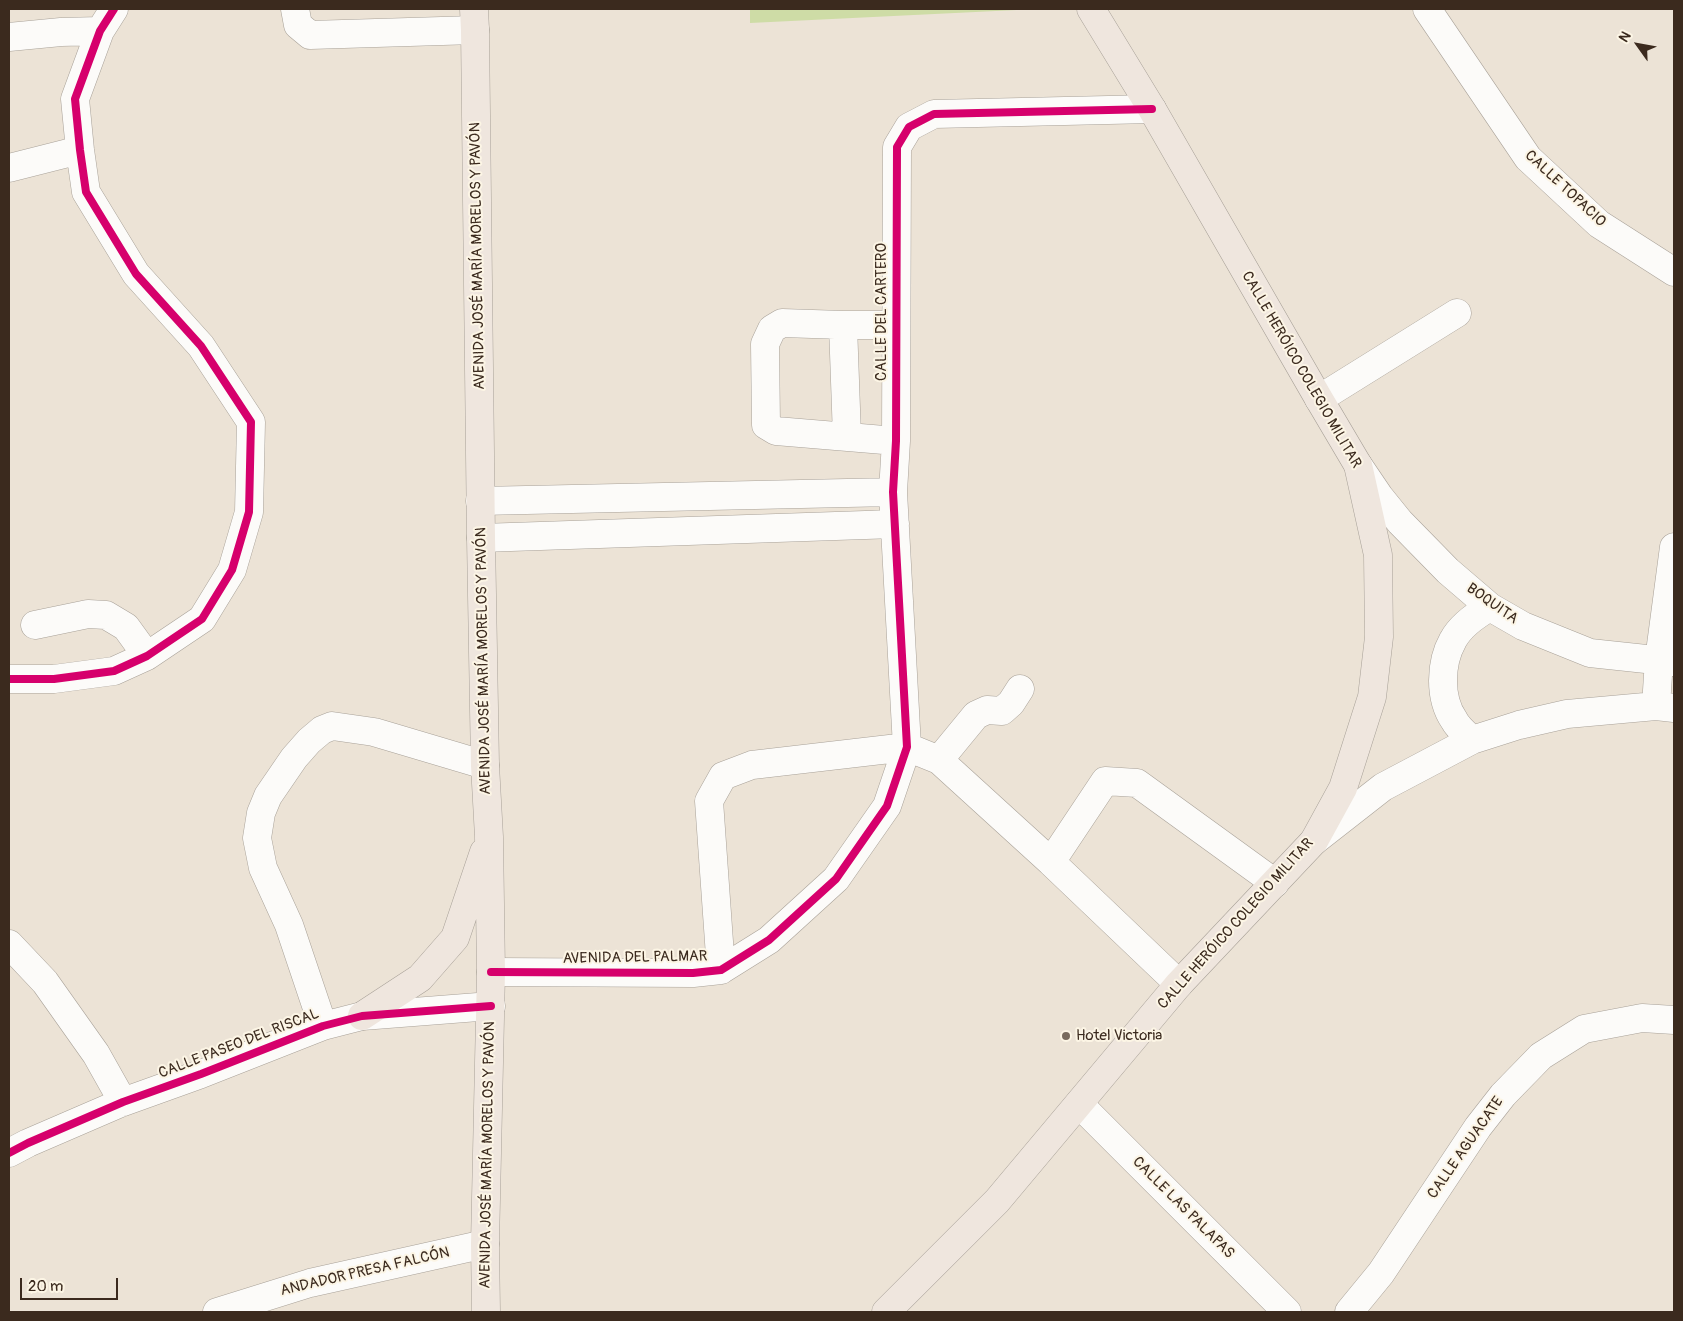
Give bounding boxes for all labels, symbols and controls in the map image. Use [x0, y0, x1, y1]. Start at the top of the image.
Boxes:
north arrow [1613, 20, 1663, 70]
text: N [1615, 28, 1635, 45]
street label: AVENIDA JOSÉ MARÍA MORELOS Y PAVÓN [467, 122, 489, 390]
street label: CALLE TOPACIO [1521, 147, 1609, 231]
street label: CALLE DEL CARTERO [873, 243, 891, 381]
street label: CALLE HERÓICO COLEGIO MILITAR [1237, 268, 1365, 472]
street label: AVENIDA JOSÉ MARÍA MORELOS Y PAVÓN [473, 527, 495, 795]
street label: BOQUITA [1463, 580, 1521, 628]
street label: CALLE HERÓICO COLEGIO MILITAR [1154, 835, 1318, 1013]
street label: AVENIDA DEL PALMAR [563, 948, 707, 968]
street label: CALLE PASEO DEL RISCAL [156, 1005, 322, 1083]
street label: AVENIDA JOSÉ MARÍA MORELOS Y PAVÓN [477, 1021, 499, 1289]
place label: Hotel Victoria [1076, 1027, 1162, 1045]
marker: Hotel Victoria [1060, 1030, 1072, 1042]
street label: CALLE AGUACATE [1424, 1094, 1508, 1202]
street label: CALLE LAS PALAPAS [1128, 1153, 1238, 1263]
street label: ANDADOR PRESA FALCÓN [279, 1244, 451, 1300]
scale bar [22, 1268, 120, 1300]
text: 20 m [28, 1277, 63, 1296]

